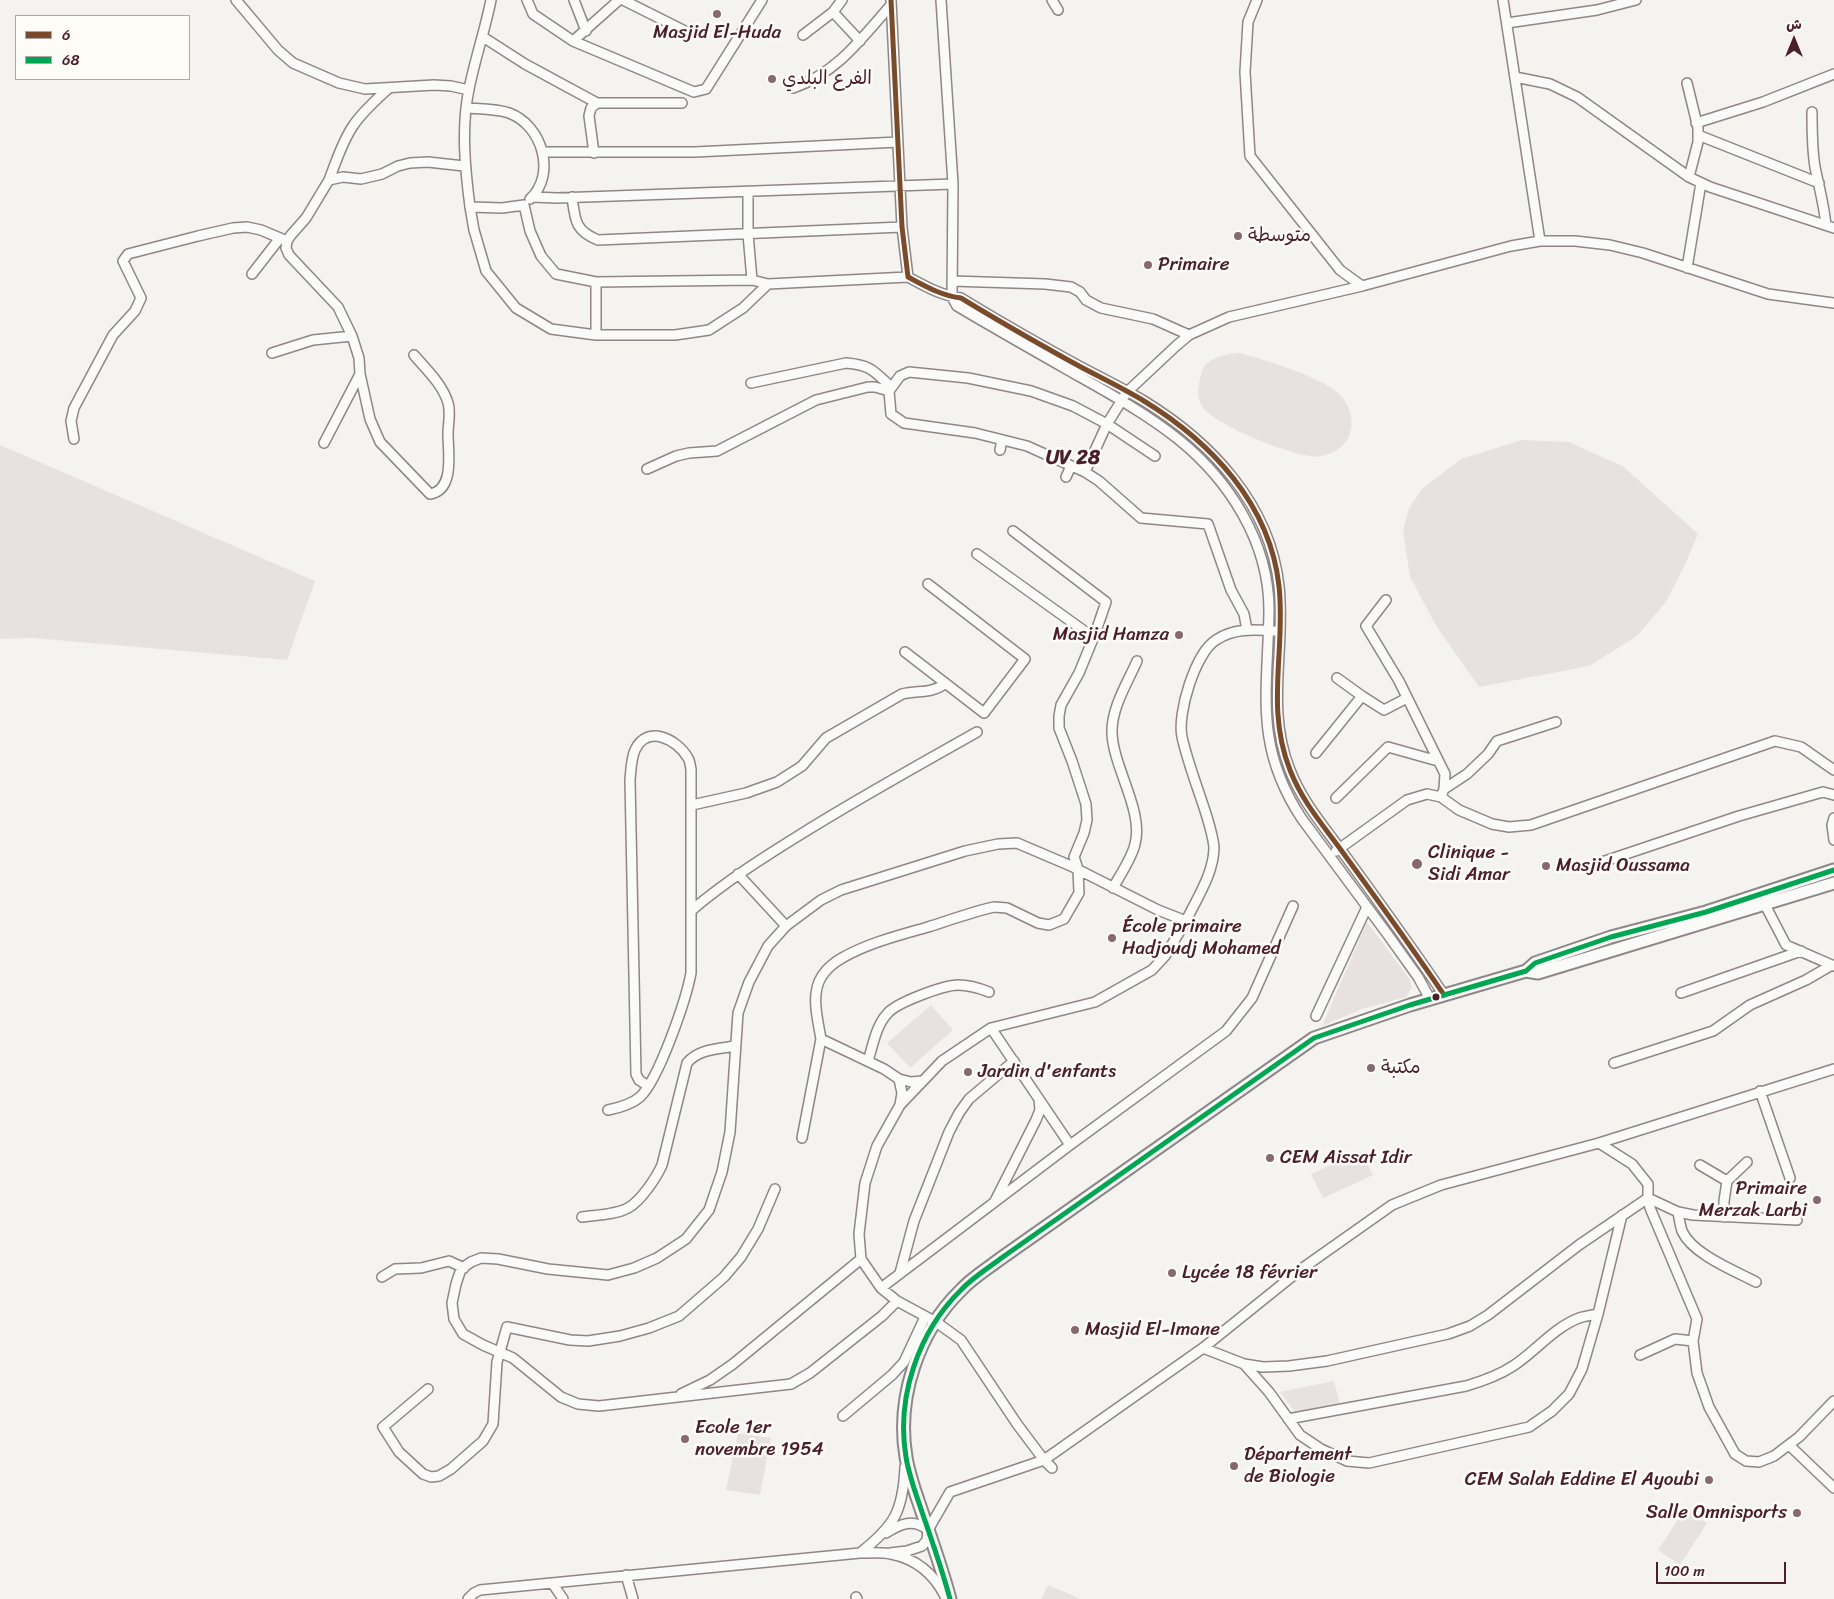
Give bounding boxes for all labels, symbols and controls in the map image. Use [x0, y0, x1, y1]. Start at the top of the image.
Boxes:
marker: Masjid El-Huda [711, 8, 723, 20]
text: ش [1786, 12, 1802, 37]
legend [15, 15, 190, 80]
north arrow [1769, 15, 1819, 65]
text: 6 [62, 22, 71, 48]
place label: Masjid El-Huda [653, 22, 781, 44]
text: 68 [62, 47, 80, 73]
place label: الفرع البلدي [782, 68, 872, 90]
marker: الفرع البلدي [766, 73, 778, 85]
place label: متوسطة [1248, 225, 1311, 247]
marker: متوسطة [1232, 230, 1244, 242]
place label: Primaire [1158, 254, 1229, 276]
marker: Primaire [1142, 259, 1154, 271]
district label: UV 28 [1046, 447, 1100, 471]
place label: Masjid Hamza [1053, 624, 1169, 646]
marker: Masjid Hamza [1173, 629, 1185, 641]
place label: Clinique - Sidi Amar [1428, 842, 1510, 886]
place label: Masjid Oussama [1556, 855, 1690, 877]
marker: Clinique - Sidi Amar [1410, 857, 1424, 871]
marker: Masjid Oussama [1540, 860, 1552, 872]
place label: École primaire Hadjoudj Mohamed [1122, 916, 1281, 960]
marker: École primaire Hadjoudj Mohamed [1106, 932, 1118, 944]
unlabelled marker [1431, 992, 1441, 1002]
place label: مكتبة [1381, 1057, 1420, 1079]
place label: Jardin d'enfants [978, 1061, 1116, 1083]
marker: مكتبة [1365, 1062, 1377, 1074]
marker: Jardin d'enfants [962, 1066, 974, 1078]
place label: CEM Aissat Idir [1280, 1147, 1411, 1169]
marker: CEM Aissat Idir [1264, 1152, 1276, 1164]
place label: Primaire Merzak Larbi [1699, 1178, 1807, 1222]
marker: Primaire Merzak Larbi [1811, 1194, 1823, 1206]
place label: Lycée 18 février [1182, 1262, 1317, 1284]
marker: Lycée 18 février [1166, 1267, 1178, 1279]
place label: Masjid El-Imane [1085, 1319, 1220, 1341]
marker: Masjid El-Imane [1069, 1324, 1081, 1336]
place label: Ecole 1er novembre 1954 [695, 1417, 824, 1461]
marker: Ecole 1er novembre 1954 [679, 1433, 691, 1445]
place label: Département de Biologie [1244, 1444, 1352, 1488]
marker: Département de Biologie [1228, 1460, 1240, 1472]
place label: CEM Salah Eddine El Ayoubi [1465, 1469, 1699, 1491]
marker: CEM Salah Eddine El Ayoubi [1703, 1474, 1715, 1486]
place label: Salle Omnisports [1646, 1502, 1787, 1524]
marker: Salle Omnisports [1791, 1507, 1803, 1519]
scale bar [1659, 1552, 1789, 1584]
text: 100 m [1664, 1558, 1705, 1584]

